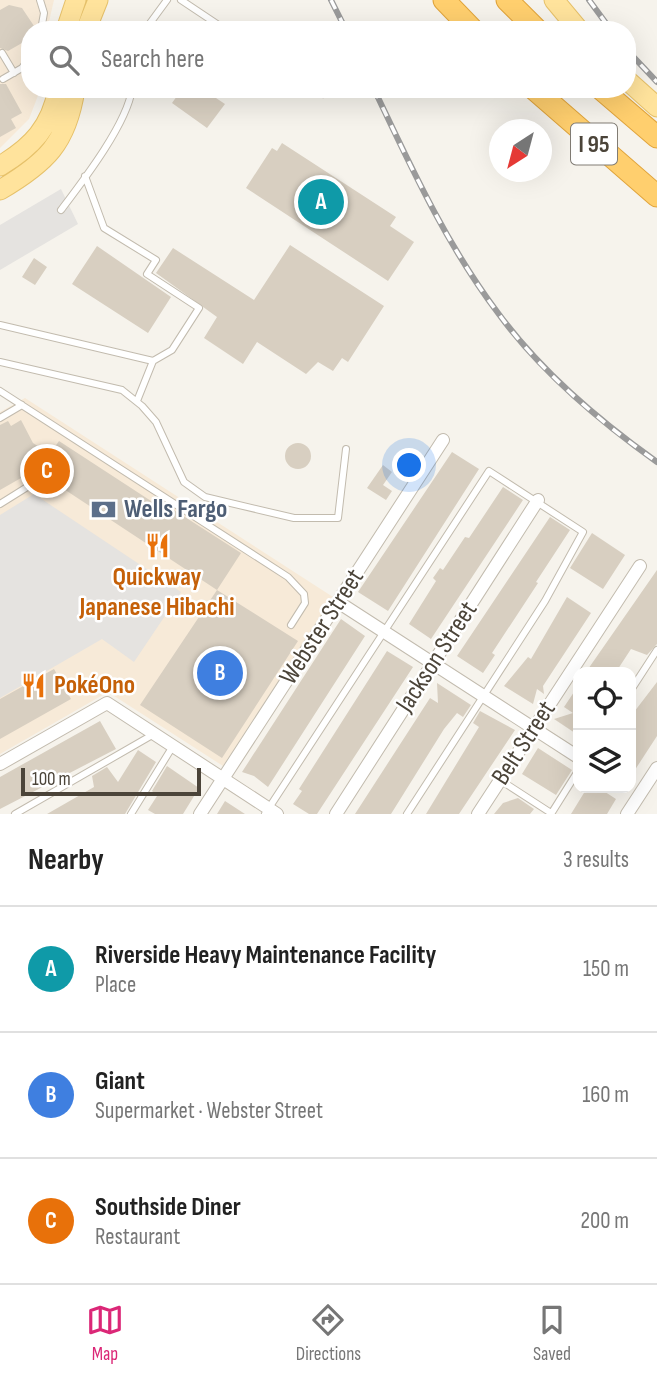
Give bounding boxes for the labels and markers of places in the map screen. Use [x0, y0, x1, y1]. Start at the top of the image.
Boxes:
pin: A [298, 176, 344, 228]
pin: C [24, 445, 70, 497]
place label: Wells Fargo [124, 494, 227, 525]
bank icon: Wells Fargo [90, 495, 118, 523]
restaurant icon: Quickway Japanese Hibachi [143, 531, 171, 559]
place label: Quickway Japanese Hibachi [78, 562, 235, 623]
pin: B [197, 647, 243, 699]
place label: PokéOno [54, 670, 135, 701]
restaurant icon: PokéOno [20, 671, 48, 699]

